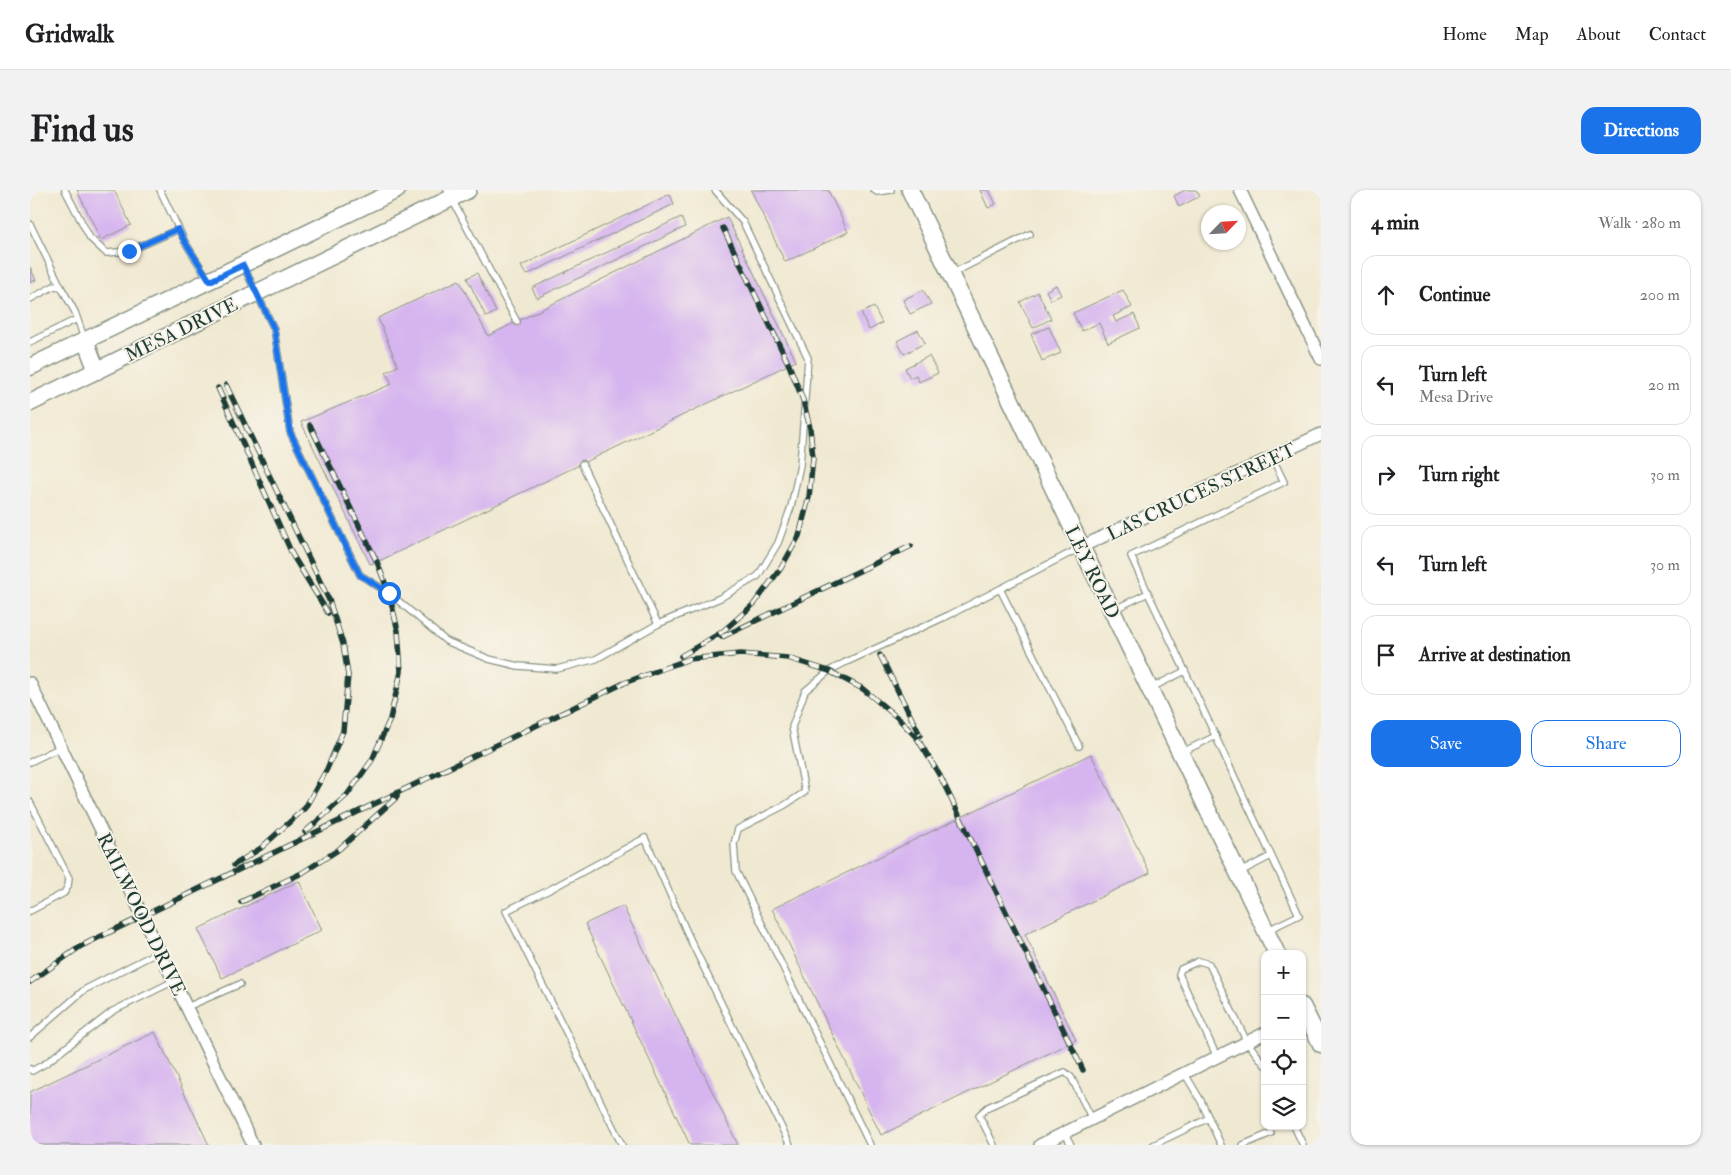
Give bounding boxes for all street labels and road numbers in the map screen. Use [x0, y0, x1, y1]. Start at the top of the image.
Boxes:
street label: MESA DRIVE [121, 292, 242, 367]
street label: LAS CRUCES STREET [1103, 438, 1300, 546]
street label: LEY ROAD [1059, 522, 1125, 623]
street label: RAILWOOD DRIVE [91, 829, 191, 1000]

